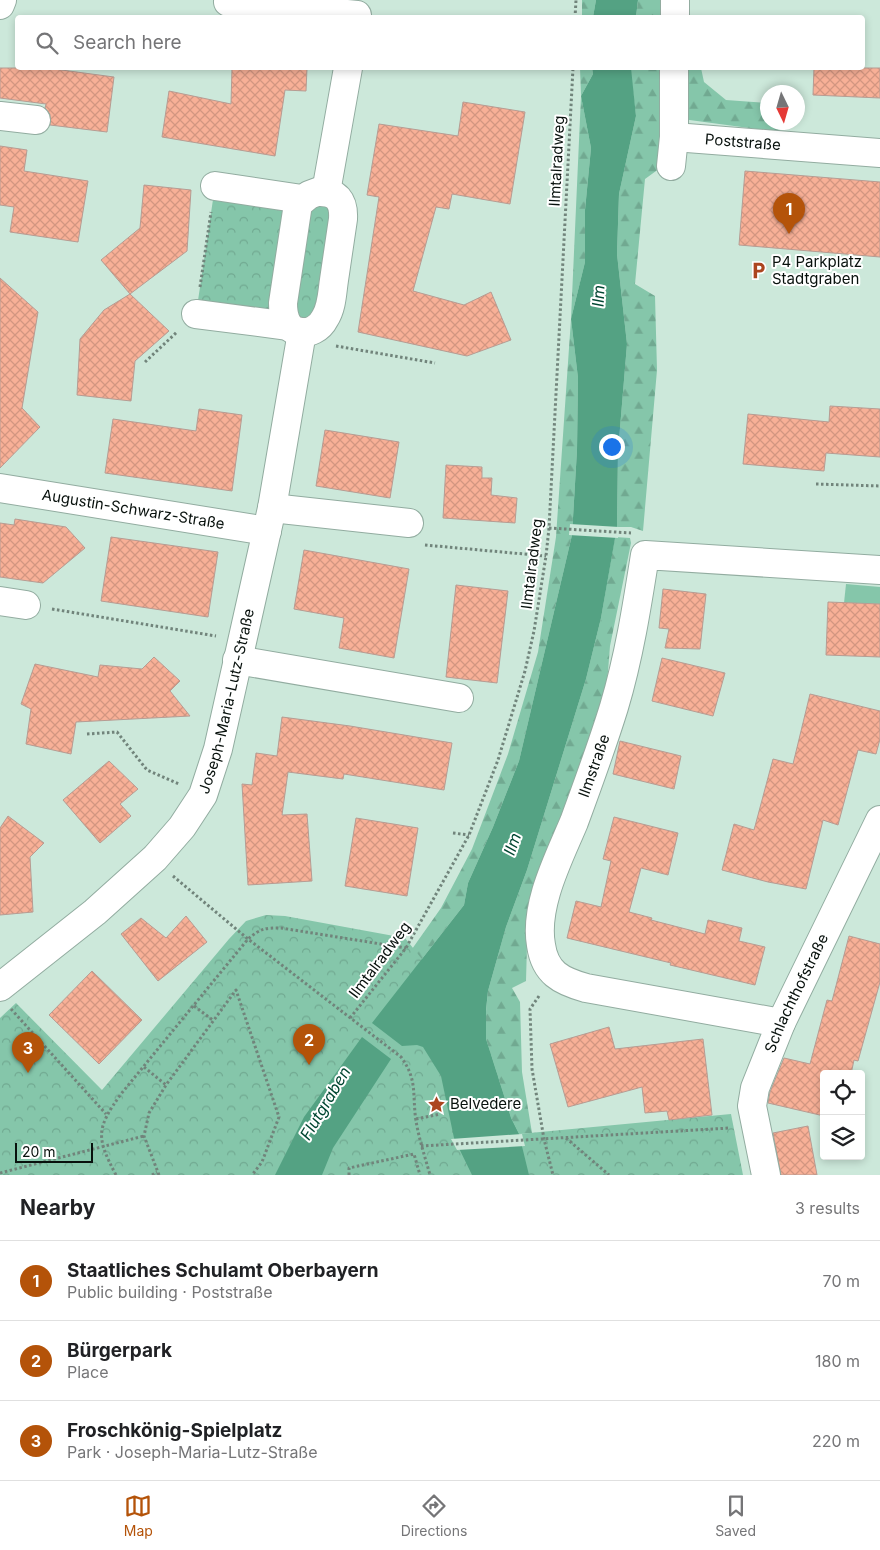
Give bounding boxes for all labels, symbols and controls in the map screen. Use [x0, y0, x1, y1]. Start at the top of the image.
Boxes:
search box [15, 15, 865, 70]
icon: search [33, 29, 61, 57]
text: Search here [73, 31, 182, 54]
north arrow [760, 85, 805, 130]
street label: Ilmtalradweg [545, 115, 568, 207]
street label: Poststraße [704, 129, 782, 154]
pin: 1 [773, 193, 805, 234]
place label: P4 Parkplatz Stadtgraben [772, 252, 862, 288]
parking icon: P4 Parkplatz Stadtgraben [748, 261, 768, 281]
water label: Ilm [588, 285, 608, 307]
your location [599, 434, 625, 460]
street label: Augustin-Schwarz-Straße [41, 485, 226, 533]
street label: Ilmtalradweg [517, 518, 546, 610]
street label: Joseph-Maria-Lutz-Straße [194, 607, 258, 796]
street label: Ilmstraße [574, 732, 614, 800]
water label: Ilm [499, 830, 525, 858]
street label: Ilmtalradweg [345, 918, 415, 1002]
street label: Schlachthofstraße [760, 930, 832, 1056]
pin: 2 [293, 1024, 325, 1065]
pin: 3 [12, 1032, 44, 1073]
water label: Flutgraben [295, 1063, 355, 1143]
map controls [820, 1070, 865, 1160]
button: locate [820, 1070, 865, 1115]
place icon: Belvedere [426, 1094, 446, 1114]
place label: Belvedere [450, 1094, 521, 1113]
button: layers [820, 1115, 865, 1160]
scale bar [15, 1140, 92, 1163]
text: 20 m [22, 1143, 56, 1160]
text: Nearby [20, 1195, 95, 1220]
text: 3 results [795, 1198, 860, 1218]
text: Staatliches Schulamt Oberbayern [67, 1259, 379, 1282]
text: 1 [33, 1271, 39, 1291]
text: 70 m [823, 1271, 860, 1291]
text: Public building · Poststraße [67, 1282, 273, 1302]
text: Bürgerpark [67, 1339, 172, 1362]
text: 2 [31, 1351, 41, 1371]
text: 180 m [815, 1351, 860, 1371]
text: Place [67, 1362, 109, 1382]
text: Froschkönig-Spielplatz [67, 1419, 283, 1442]
text: 3 [31, 1431, 41, 1451]
text: 220 m [812, 1431, 860, 1451]
text: Park · Joseph-Maria-Lutz-Straße [67, 1442, 318, 1462]
tab: Map [124, 1492, 153, 1539]
tab: Directions [401, 1492, 467, 1539]
tab: Saved [715, 1492, 756, 1539]

